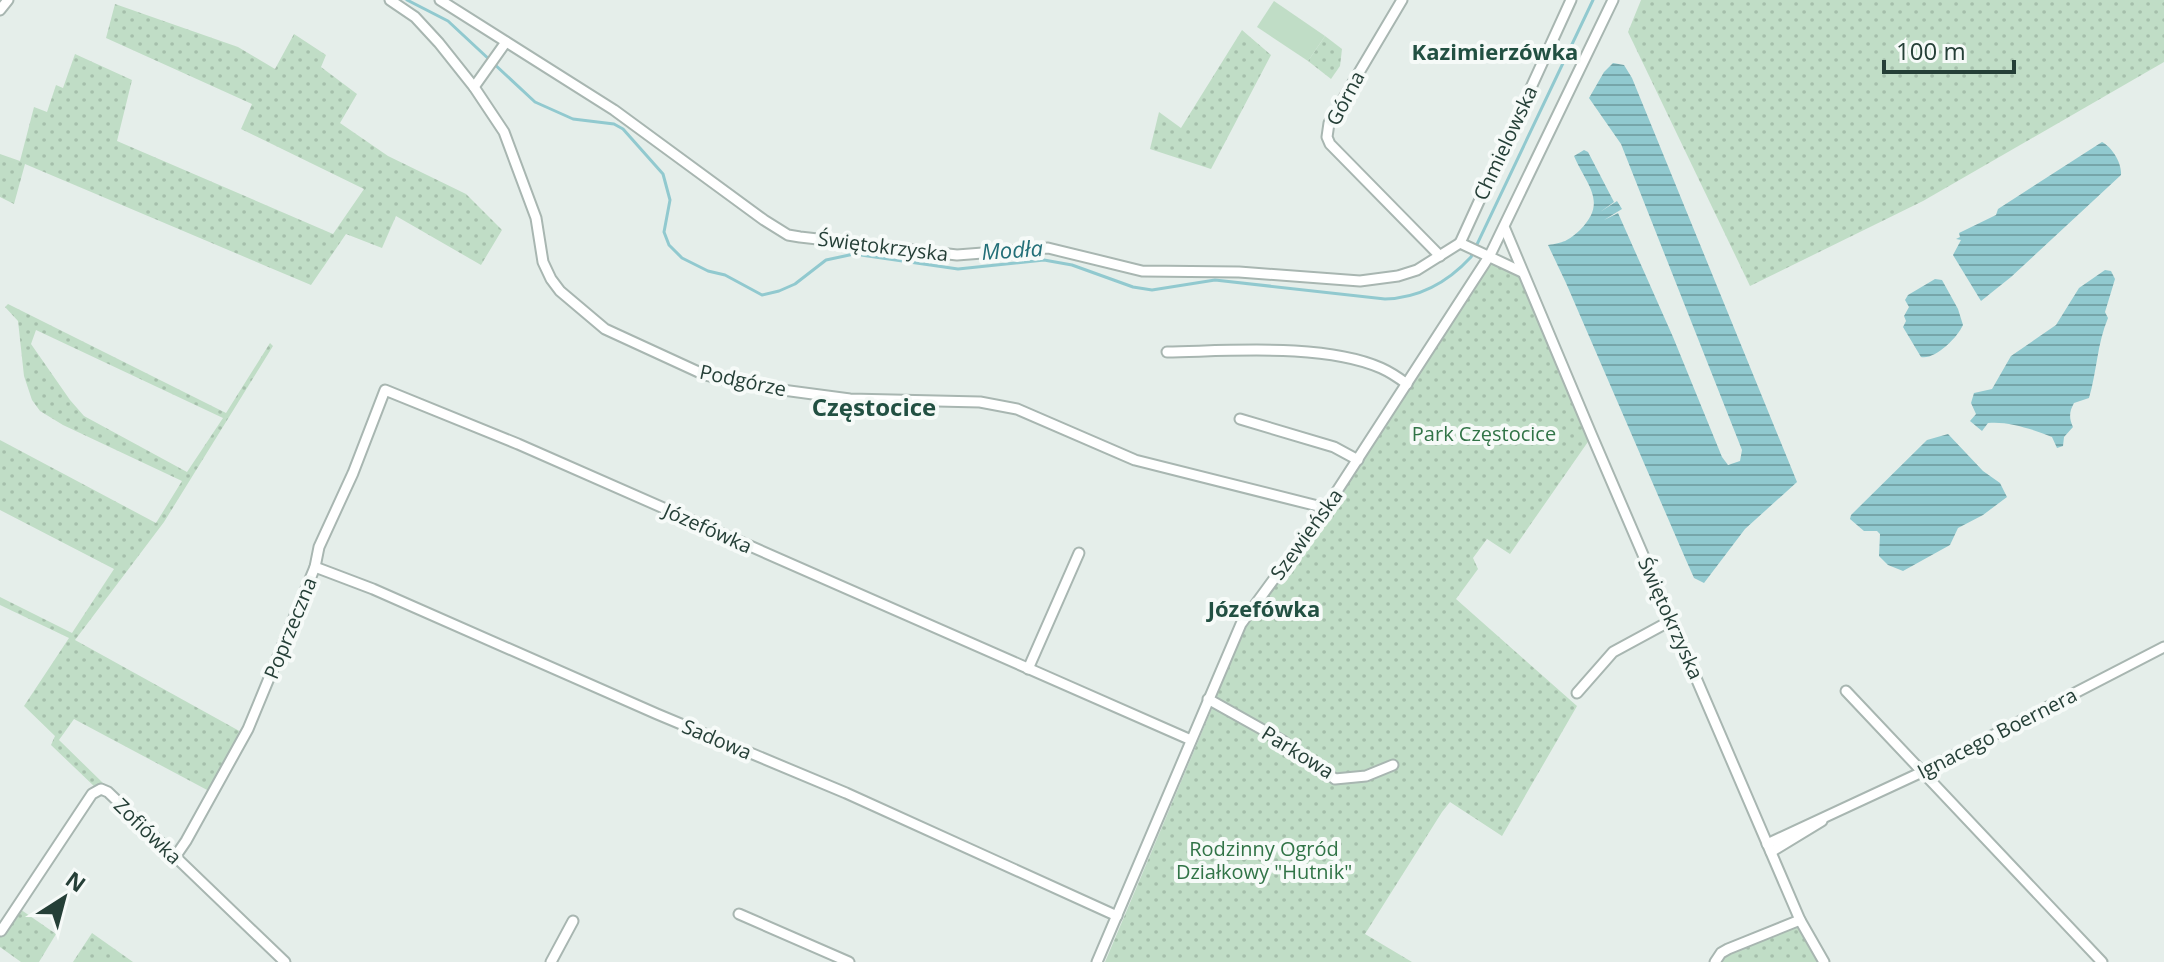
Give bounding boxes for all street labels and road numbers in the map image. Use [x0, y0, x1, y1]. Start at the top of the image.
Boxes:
street label: Górna [1319, 66, 1371, 130]
street label: Chmielowska [1467, 81, 1543, 205]
street label: Świętokrzyska [816, 225, 950, 267]
street label: Podgórze [697, 358, 789, 402]
street label: Szewieńska [1264, 483, 1348, 585]
street label: Józefówka [658, 496, 756, 559]
street label: Świętokrzyska [1632, 553, 1710, 683]
street label: Poprzeczna [257, 573, 323, 683]
street label: Ignacego Boernera [1913, 681, 2081, 785]
street label: Sadowa [678, 712, 756, 766]
street label: Parkowa [1257, 719, 1339, 785]
street label: Zofiówka [108, 792, 188, 870]

